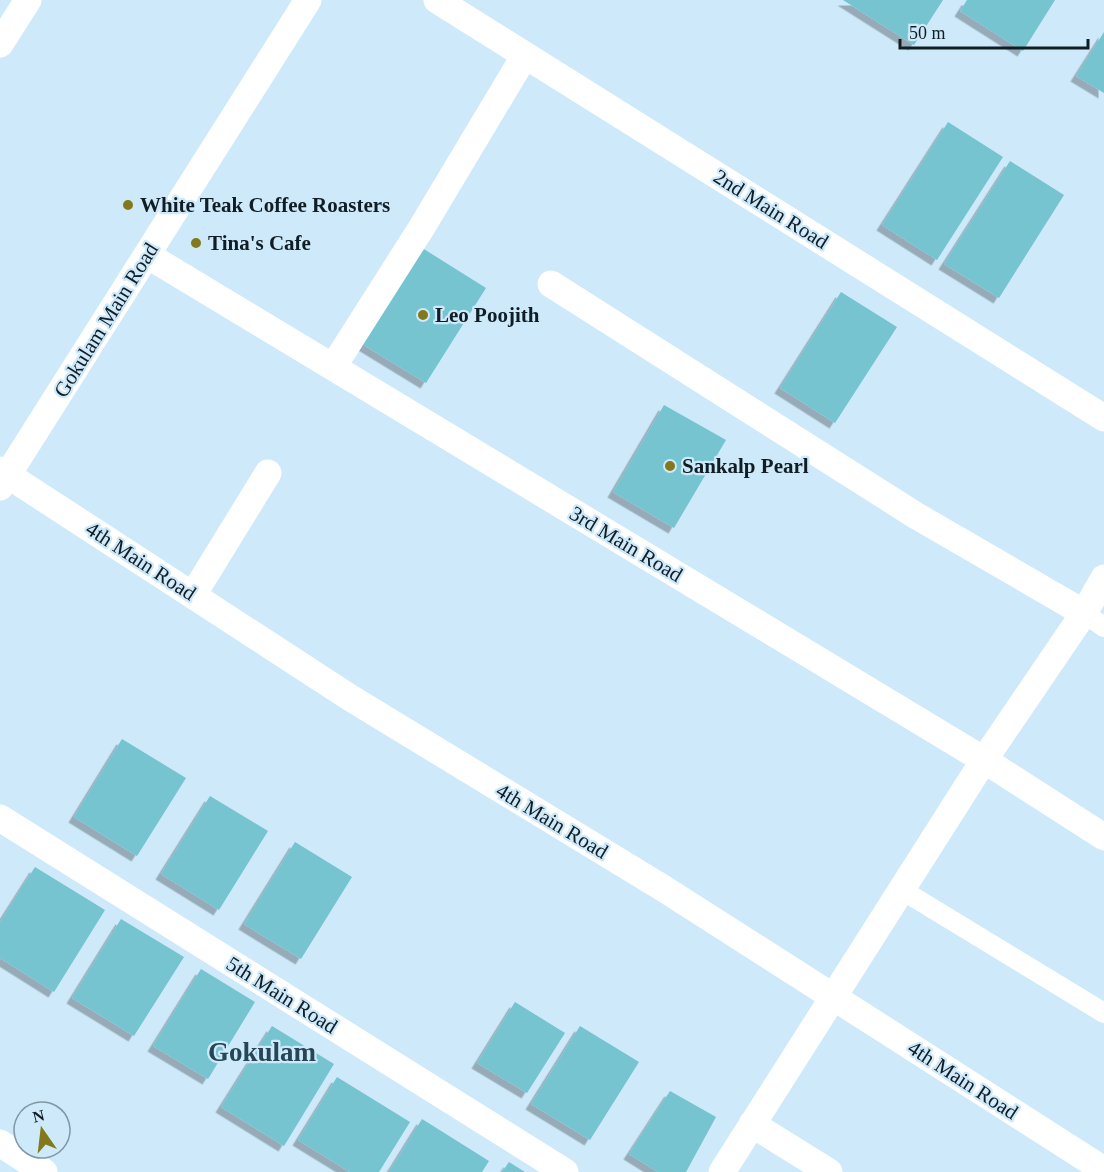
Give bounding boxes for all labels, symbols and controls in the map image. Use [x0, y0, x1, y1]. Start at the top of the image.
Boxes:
scale bar [900, 12, 1088, 50]
text: 50 m [909, 23, 946, 43]
street label: 2nd Main Road [709, 164, 833, 254]
place label: White Teak Coffee Roasters [140, 193, 390, 217]
marker: White Teak Coffee Roasters [121, 198, 135, 212]
place label: Tina's Cafe [208, 231, 311, 255]
marker: Tina's Cafe [189, 236, 203, 250]
street label: Gokulam Main Road [49, 238, 163, 402]
place label: Leo Poojith [435, 303, 540, 327]
marker: Leo Poojith [416, 308, 430, 322]
place label: Sankalp Pearl [682, 454, 809, 478]
marker: Sankalp Pearl [663, 459, 677, 473]
street label: 3rd Main Road [565, 501, 687, 587]
street label: 4th Main Road [82, 517, 201, 606]
street label: 4th Main Road [492, 778, 613, 864]
street label: 5th Main Road [222, 951, 342, 1039]
street label: 4th Main Road [904, 1036, 1023, 1125]
district label: Gokulam [208, 1037, 317, 1067]
north arrow [12, 1100, 72, 1160]
text: N [31, 1106, 47, 1126]

